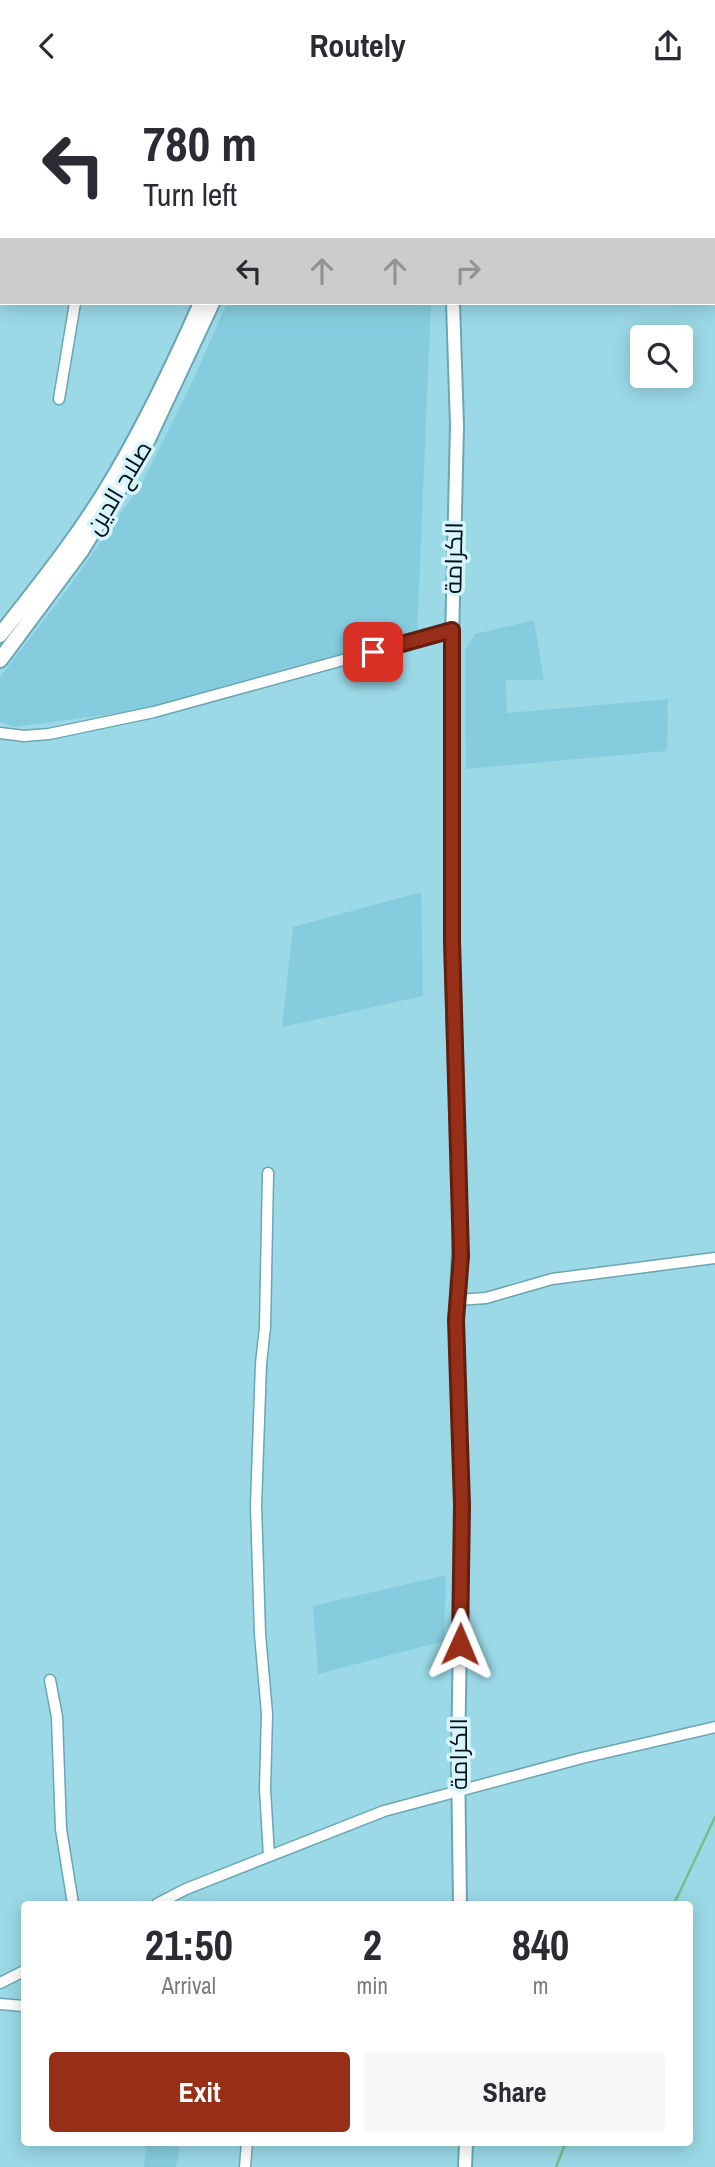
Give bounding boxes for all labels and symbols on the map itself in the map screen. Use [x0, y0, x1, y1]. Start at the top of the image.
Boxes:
street label: صلاح الدين [78, 435, 160, 541]
street label: الكرامة [436, 522, 470, 594]
pin [343, 622, 403, 682]
position arrow [423, 1607, 497, 1681]
street label: الكرامة [442, 1718, 474, 1790]

